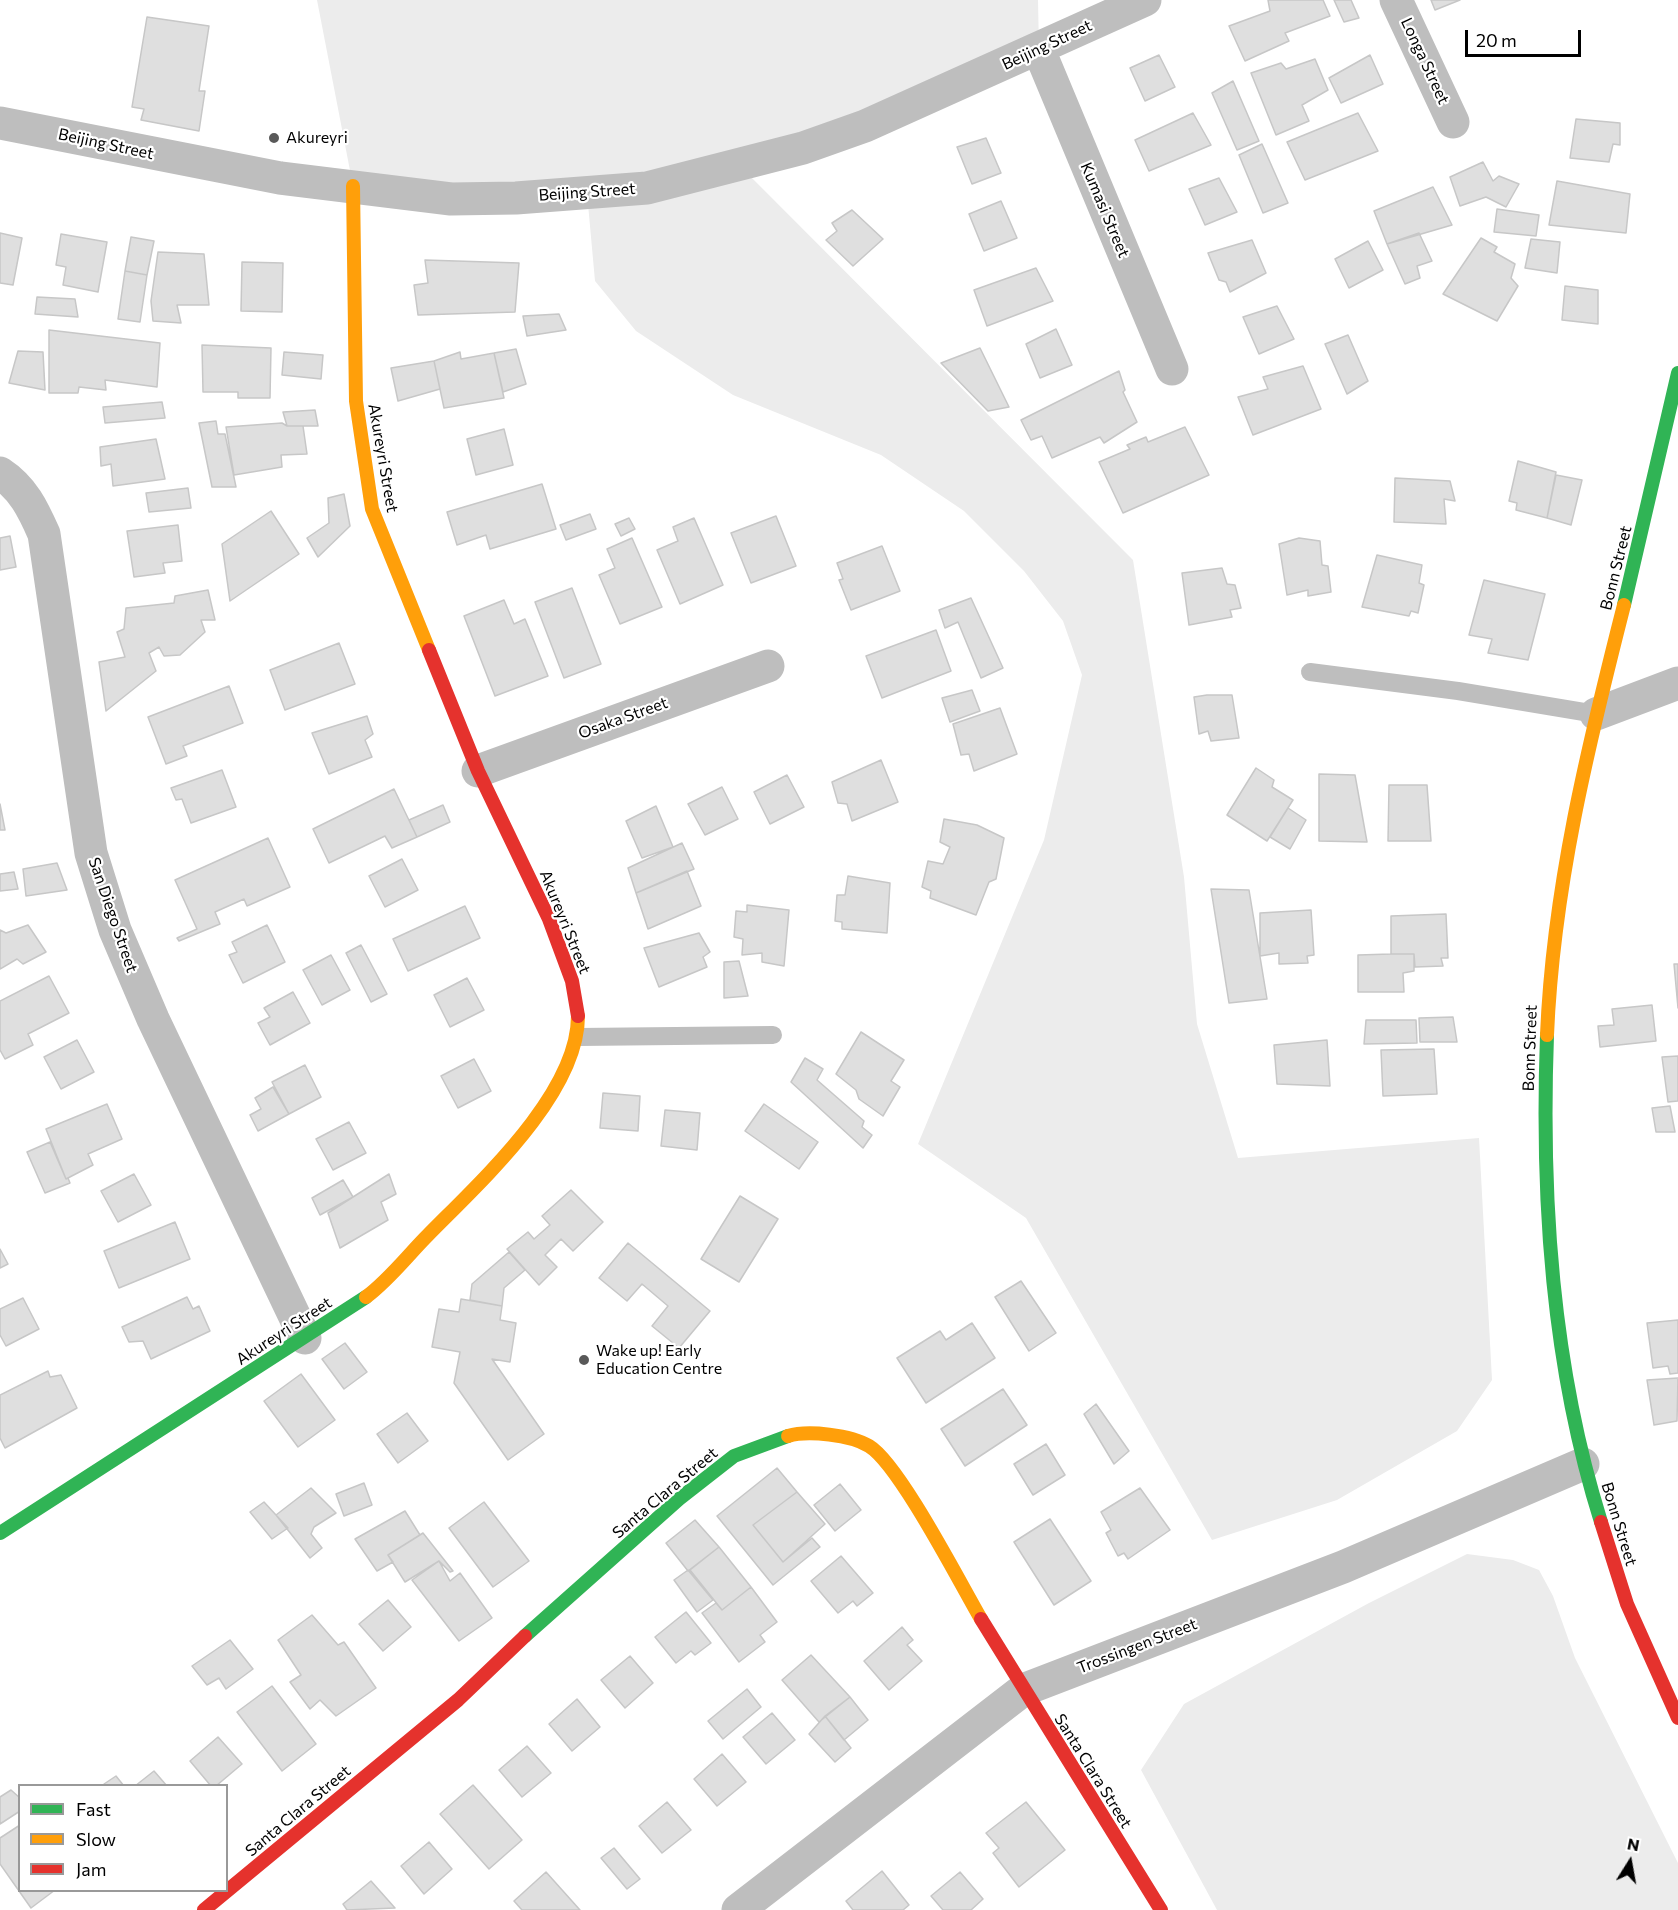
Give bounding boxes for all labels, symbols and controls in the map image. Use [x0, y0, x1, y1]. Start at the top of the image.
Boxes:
street label: Longa Street [1397, 15, 1453, 107]
street label: Beijing Street [999, 16, 1095, 74]
scale bar [1468, 18, 1584, 56]
text: 20 m [1476, 29, 1517, 51]
street label: Beijing Street [56, 125, 156, 163]
place label: Akureyri [286, 128, 348, 148]
marker: Akureyri [267, 131, 281, 145]
street label: Kumasi Street [1076, 160, 1134, 260]
street label: Beijing Street [538, 179, 636, 205]
street label: Akureyri Street [364, 402, 402, 514]
street label: Bonn Street [1596, 524, 1636, 612]
street label: Osaka Street [576, 693, 670, 743]
street label: San Diego Street [84, 855, 142, 975]
street label: Akureyri Street [535, 867, 595, 977]
street label: Bonn Street [1519, 1004, 1541, 1092]
street label: Akureyri Street [233, 1293, 335, 1369]
place label: Wake up! Early Education Centre [596, 1341, 722, 1379]
marker: Wake up! Early Education Centre [577, 1353, 591, 1367]
street label: Santa Clara Street [609, 1443, 721, 1543]
street label: Bonn Street [1597, 1480, 1641, 1568]
street label: Trossingen Street [1074, 1614, 1200, 1678]
street label: Santa Clara Street [1050, 1710, 1136, 1832]
street label: Santa Clara Street [242, 1761, 354, 1861]
legend [18, 1784, 228, 1892]
text: Fast [76, 1798, 111, 1820]
text: Slow [76, 1828, 116, 1850]
north arrow [1600, 1832, 1660, 1892]
text: N [1626, 1833, 1641, 1854]
text: Jam [76, 1858, 106, 1880]

